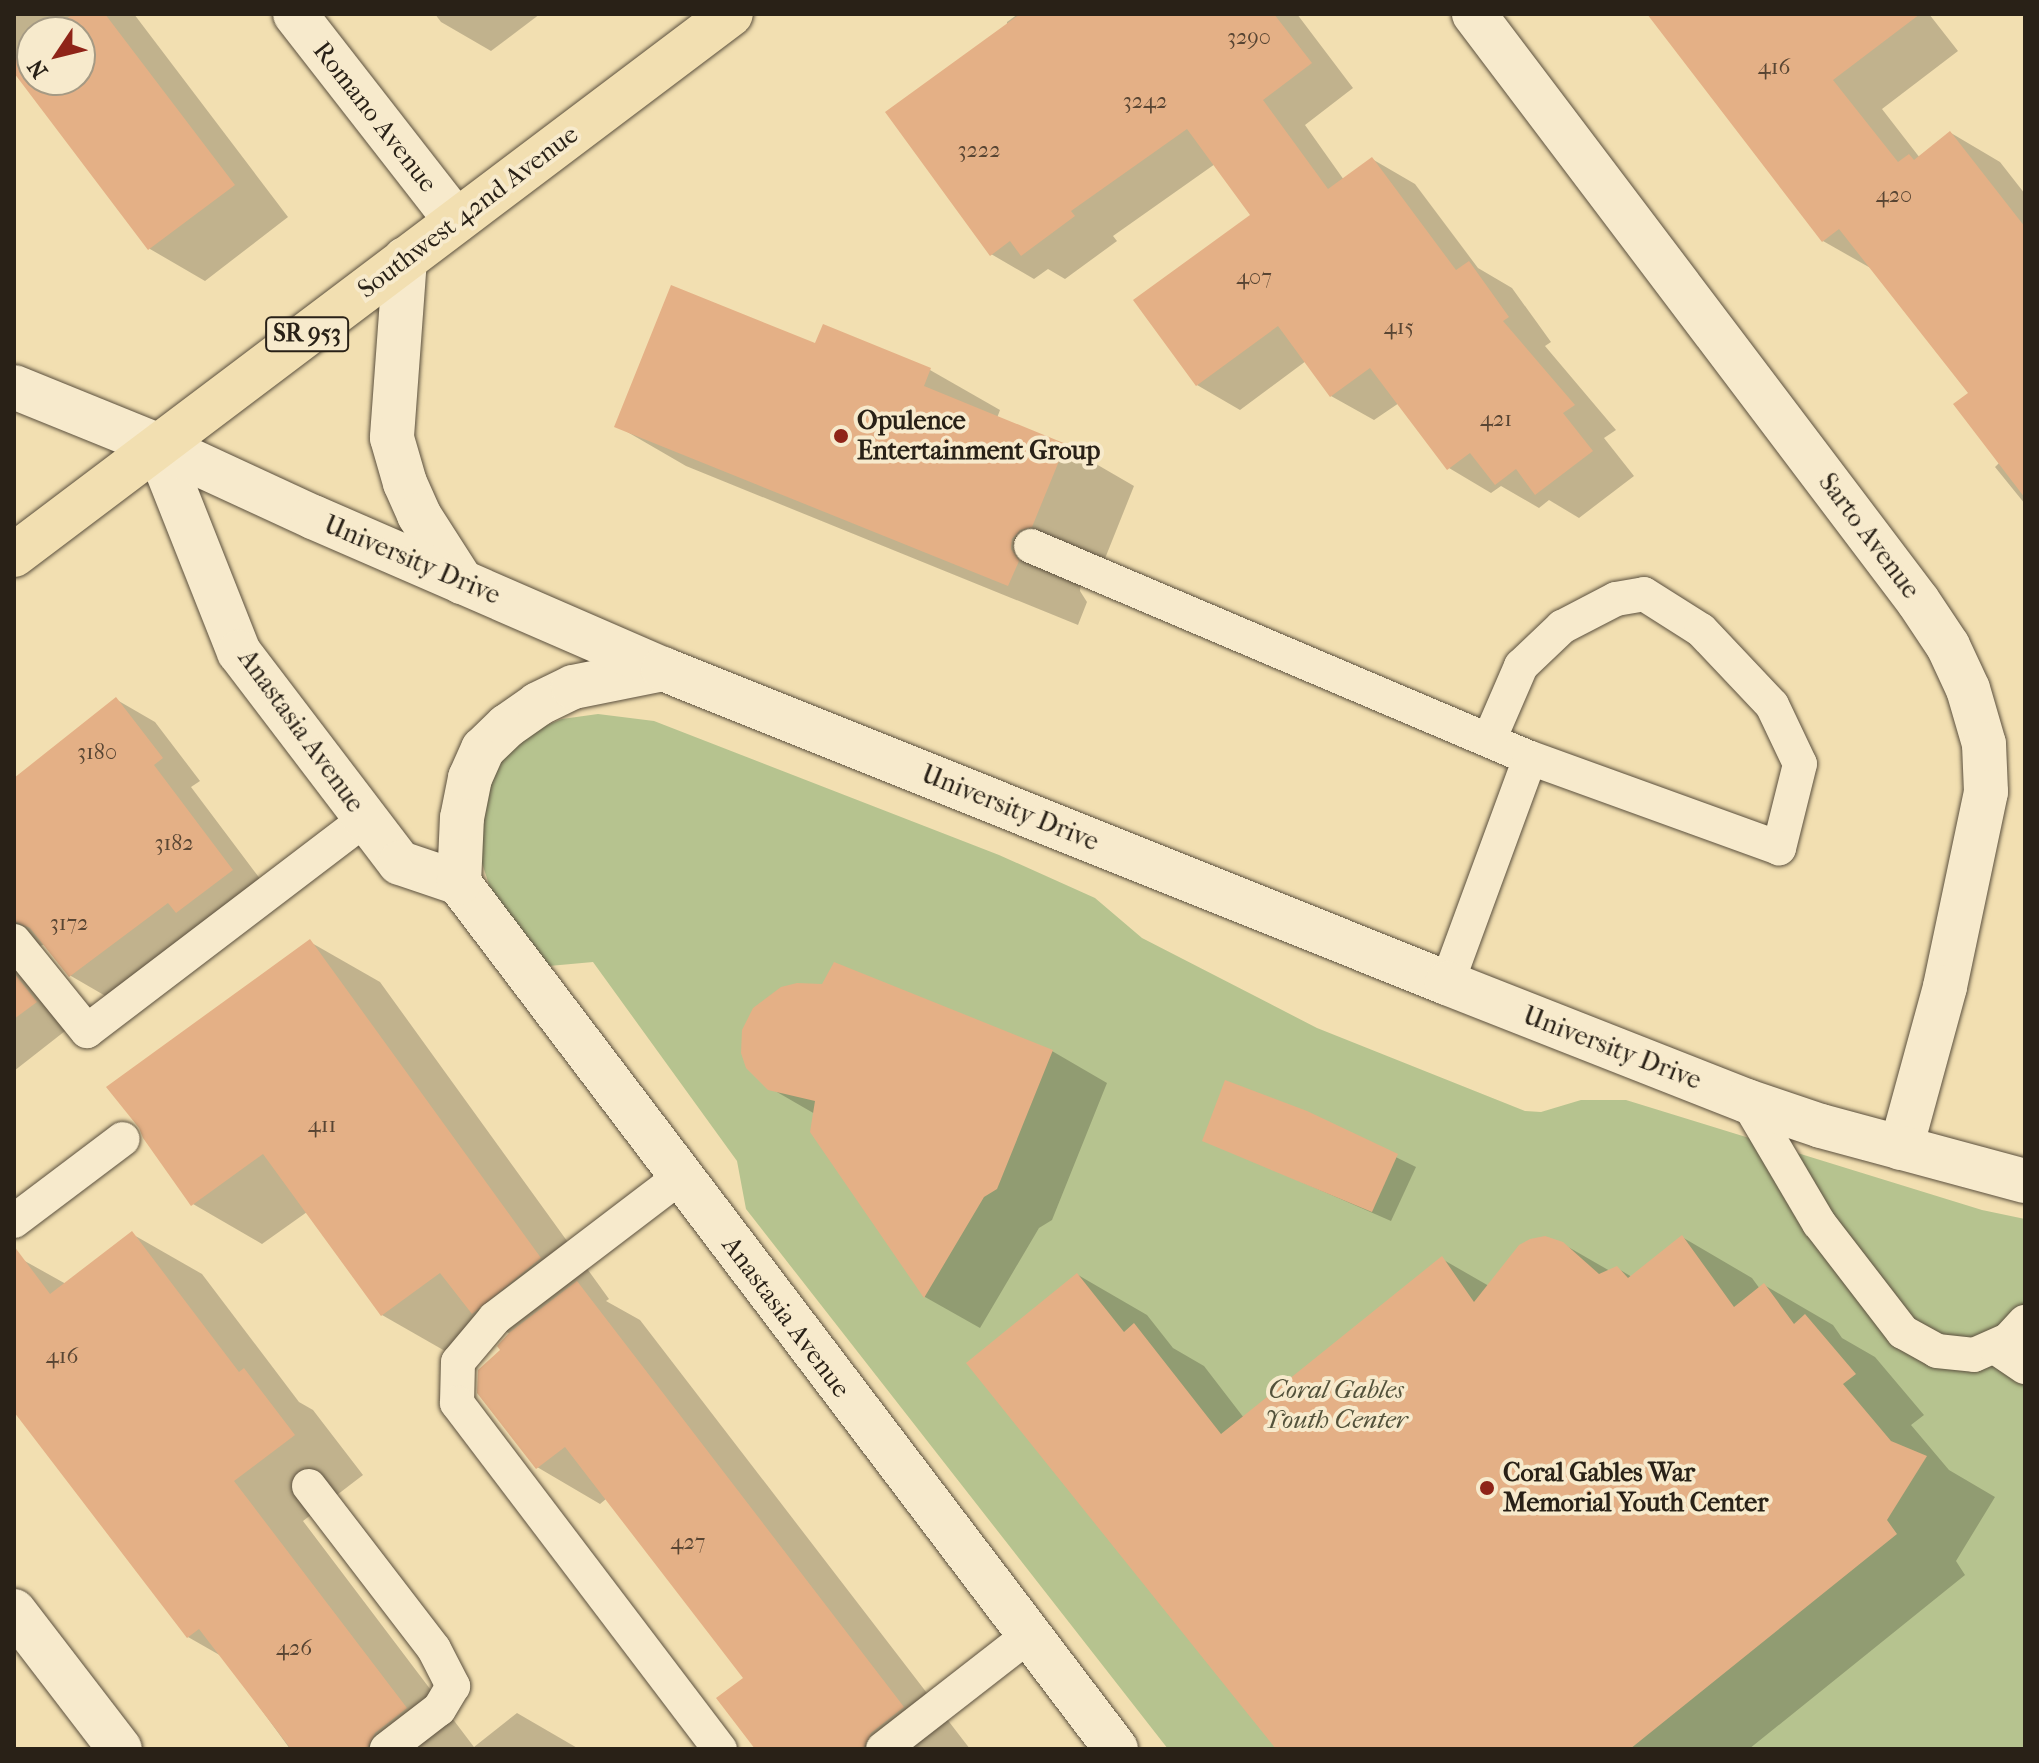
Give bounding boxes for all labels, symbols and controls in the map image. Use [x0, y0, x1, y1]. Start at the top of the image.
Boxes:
north arrow [16, 16, 96, 96]
house number: 3290 [1227, 25, 1271, 51]
street label: Romano Avenue [306, 35, 444, 199]
text: N [23, 54, 53, 83]
house number: 416 [1758, 55, 1790, 81]
house number: 3242 [1123, 89, 1167, 115]
street label: Southwest 42nd Avenue [352, 119, 584, 305]
house number: 3222 [958, 138, 1000, 164]
house number: 420 [1876, 183, 1912, 209]
house number: 407 [1236, 265, 1272, 291]
road number: SR 953 [265, 314, 349, 354]
house number: 415 [1384, 315, 1414, 341]
place label: Opulence Entertainment Group [857, 405, 1100, 466]
house number: 421 [1480, 407, 1512, 433]
marker: Opulence Entertainment Group [832, 427, 850, 445]
street label: Sarto Avenue [1812, 467, 1926, 605]
street label: University Drive [319, 509, 505, 611]
street label: Anastasia Avenue [231, 643, 371, 819]
house number: 3180 [77, 740, 117, 766]
street label: University Drive [917, 758, 1103, 858]
house number: 3182 [154, 831, 194, 857]
house number: 3172 [50, 911, 88, 937]
street label: University Drive [1519, 1000, 1705, 1096]
house number: 411 [308, 1113, 336, 1139]
street label: Anastasia Avenue [715, 1230, 857, 1404]
house number: 416 [46, 1344, 78, 1370]
park label: Coral Gables Youth Center [1265, 1374, 1407, 1436]
place label: Coral Gables War Memorial Youth Center [1503, 1457, 1768, 1518]
marker: Coral Gables War Memorial Youth Center [1478, 1479, 1496, 1497]
house number: 427 [671, 1530, 705, 1556]
house number: 426 [276, 1636, 312, 1662]

